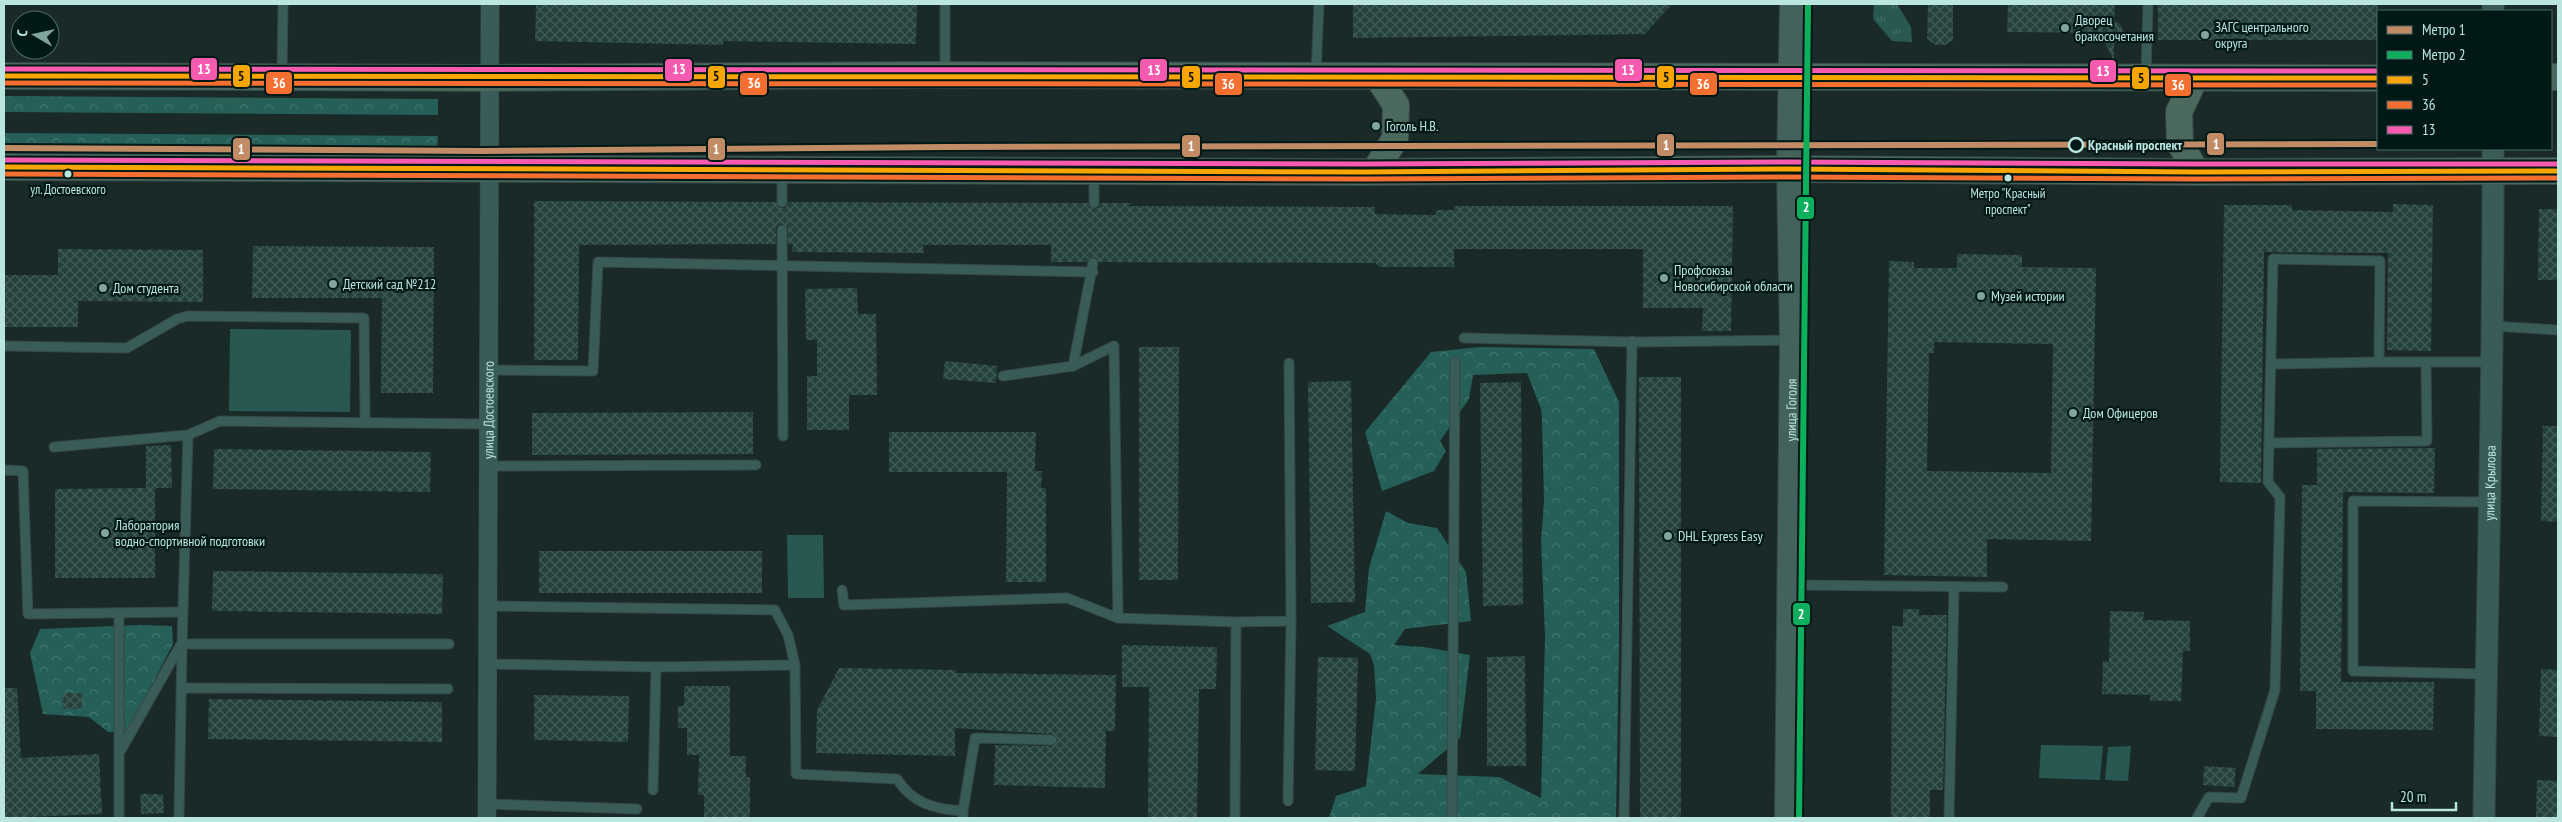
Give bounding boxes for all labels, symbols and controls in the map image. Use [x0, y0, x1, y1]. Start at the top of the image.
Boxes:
north arrow [10, 10, 60, 60]
legend [2377, 10, 2552, 150]
place label: Дворец бракосочетания [2075, 11, 2154, 45]
place label: ЗАГС центрального округа [2215, 18, 2309, 52]
text: Метро 1 [2422, 20, 2466, 39]
marker: Дворец бракосочетания [2059, 22, 2071, 34]
text: С [13, 28, 32, 38]
marker: ЗАГС центрального округа [2199, 29, 2211, 41]
text: Метро 2 [2422, 45, 2466, 64]
line badge: 13 [190, 57, 218, 81]
line badge: 13 [664, 58, 693, 82]
line badge: 13 [1139, 58, 1168, 82]
line badge: 13 [1614, 58, 1643, 82]
line badge: 13 [2089, 59, 2117, 83]
text: 13 [197, 60, 211, 78]
text: 13 [672, 60, 686, 78]
text: 13 [1147, 61, 1161, 79]
text: 13 [1621, 61, 1635, 79]
text: 13 [2096, 62, 2110, 80]
line badge: 5 [232, 64, 251, 88]
line badge: 5 [707, 65, 726, 89]
line badge: 5 [1181, 65, 1201, 89]
line badge: 5 [1656, 65, 1675, 89]
line badge: 5 [2131, 66, 2150, 90]
text: 5 [238, 67, 244, 85]
text: 5 [713, 67, 719, 85]
text: 5 [1188, 68, 1194, 86]
text: 5 [1663, 68, 1669, 86]
text: 5 [2138, 69, 2144, 87]
text: 5 [2422, 70, 2429, 89]
line badge: 36 [265, 71, 293, 95]
line badge: 36 [739, 72, 768, 96]
line badge: 36 [1214, 72, 1243, 96]
line badge: 36 [1689, 72, 1718, 96]
line badge: 36 [2164, 73, 2192, 97]
text: 36 [272, 74, 286, 92]
text: 36 [747, 74, 761, 92]
text: 36 [1221, 75, 1235, 93]
text: 36 [1696, 75, 1710, 93]
text: 36 [2171, 76, 2185, 94]
text: 36 [2422, 95, 2436, 114]
place label: Гоголь Н.В. [1386, 117, 1438, 135]
marker: Гоголь Н.В. [1370, 120, 1382, 132]
text: 13 [2422, 120, 2436, 139]
line badge: 1 [2206, 132, 2225, 156]
line badge: 1 [1656, 133, 1675, 157]
line badge: 1 [1181, 134, 1201, 158]
text: 1 [2213, 135, 2219, 153]
text: 1 [1663, 136, 1669, 154]
place label: Красный проспект [2088, 136, 2182, 154]
line badge: 1 [232, 137, 251, 161]
line badge: 1 [707, 137, 726, 161]
text: 1 [1188, 137, 1194, 155]
marker: Красный проспект [2068, 137, 2084, 153]
text: 1 [238, 140, 244, 158]
text: 1 [713, 140, 719, 158]
marker: ул. Достоевского [63, 169, 73, 179]
marker: Метро "Красный проспект" [2003, 173, 2013, 183]
place label: ул. Достоевского [30, 181, 106, 198]
place label: Метро "Красный проспект" [1970, 185, 2046, 218]
line badge: 2 [1796, 196, 1815, 220]
text: 2 [1803, 198, 1809, 216]
place label: Профсоюзы Новосибирской области [1674, 261, 1793, 295]
marker: Профсоюзы Новосибирской области [1658, 272, 1670, 284]
place label: Детский сад №212 [343, 275, 436, 293]
marker: Детский сад №212 [327, 278, 339, 290]
place label: Дом студента [113, 279, 179, 297]
marker: Дом студента [97, 282, 109, 294]
place label: Музей истории [1991, 287, 2065, 305]
marker: Музей истории [1975, 290, 1987, 302]
street label: улица Достоевского [479, 361, 498, 459]
street label: улица Гоголя [1782, 379, 1801, 441]
place label: Дом Офицеров [2083, 404, 2158, 422]
marker: Дом Офицеров [2067, 407, 2079, 419]
street label: улица Крылова [2480, 445, 2500, 521]
place label: Лаборатория водно-спортивной подготовки [114, 516, 265, 550]
marker: Лаборатория водно-спортивной подготовки [99, 527, 111, 539]
place label: DHL Express Easy [1678, 527, 1763, 545]
marker: DHL Express Easy [1662, 530, 1674, 542]
line badge: 2 [1792, 602, 1811, 626]
text: 2 [1798, 605, 1804, 623]
scale bar [2392, 780, 2456, 812]
text: 20 m [2400, 787, 2426, 806]

